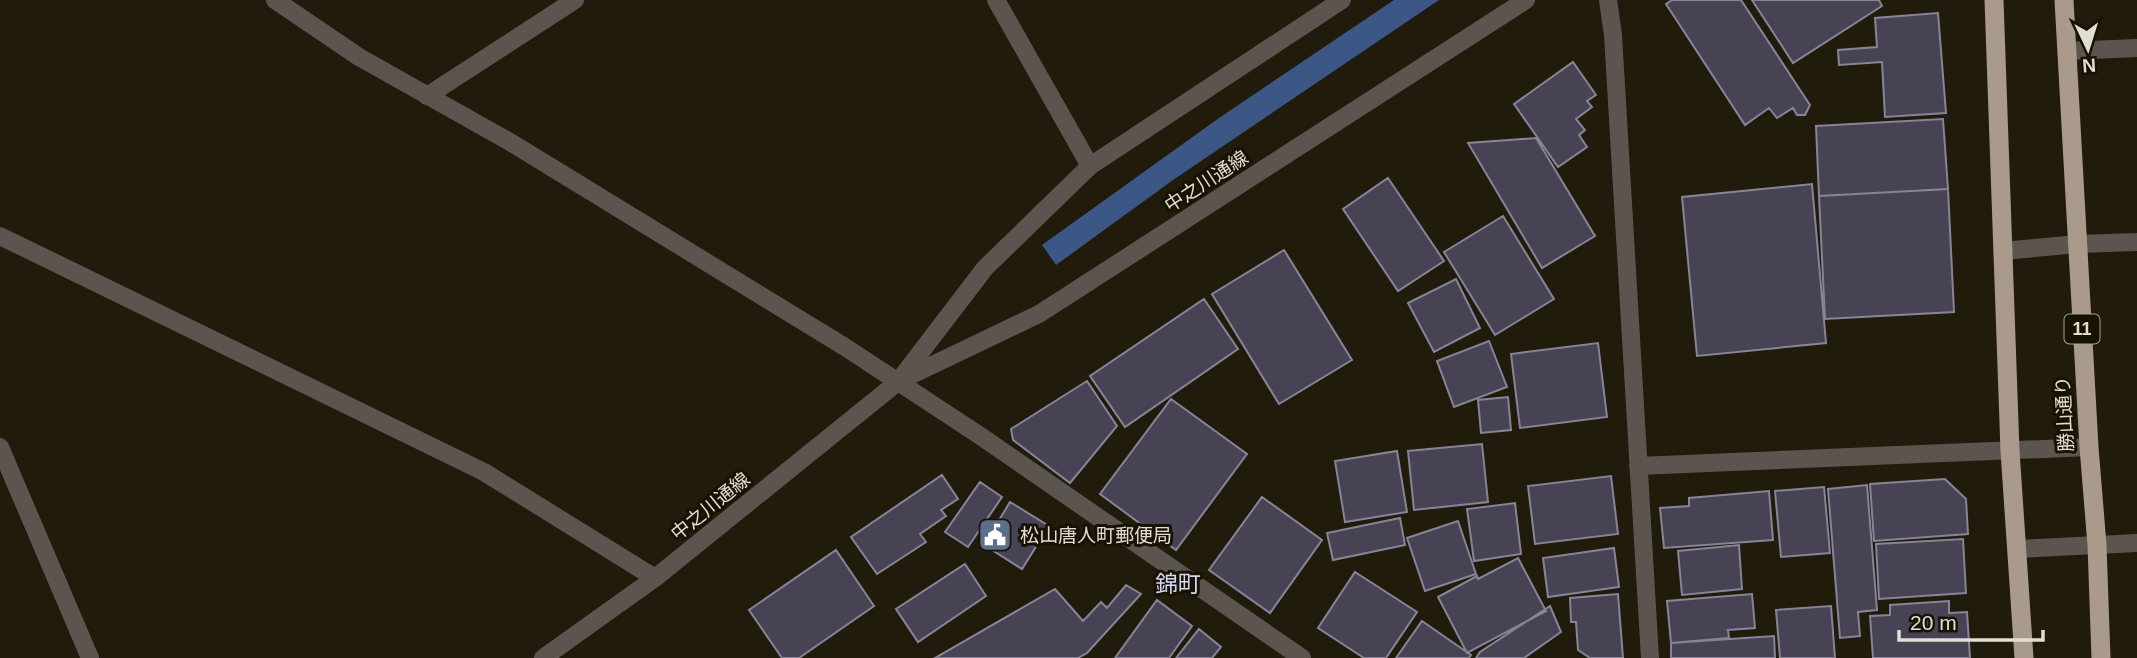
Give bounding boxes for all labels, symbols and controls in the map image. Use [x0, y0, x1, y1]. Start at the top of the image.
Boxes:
north arrow [2053, 14, 2123, 84]
text: N [2082, 55, 2097, 76]
street label: 中之川通線 [1161, 147, 1252, 216]
road number: 11 [2064, 314, 2100, 344]
street label: 勝山通り [2052, 375, 2077, 452]
street label: 中之川通線 [667, 468, 754, 544]
public building icon: 松山唐人町郵便局 [976, 516, 1014, 554]
place label: 松山唐人町郵便局 [1020, 525, 1172, 546]
district label: 錦町 [1155, 571, 1201, 597]
scale bar [1899, 598, 2042, 642]
text: 20 m [1910, 611, 1957, 634]

